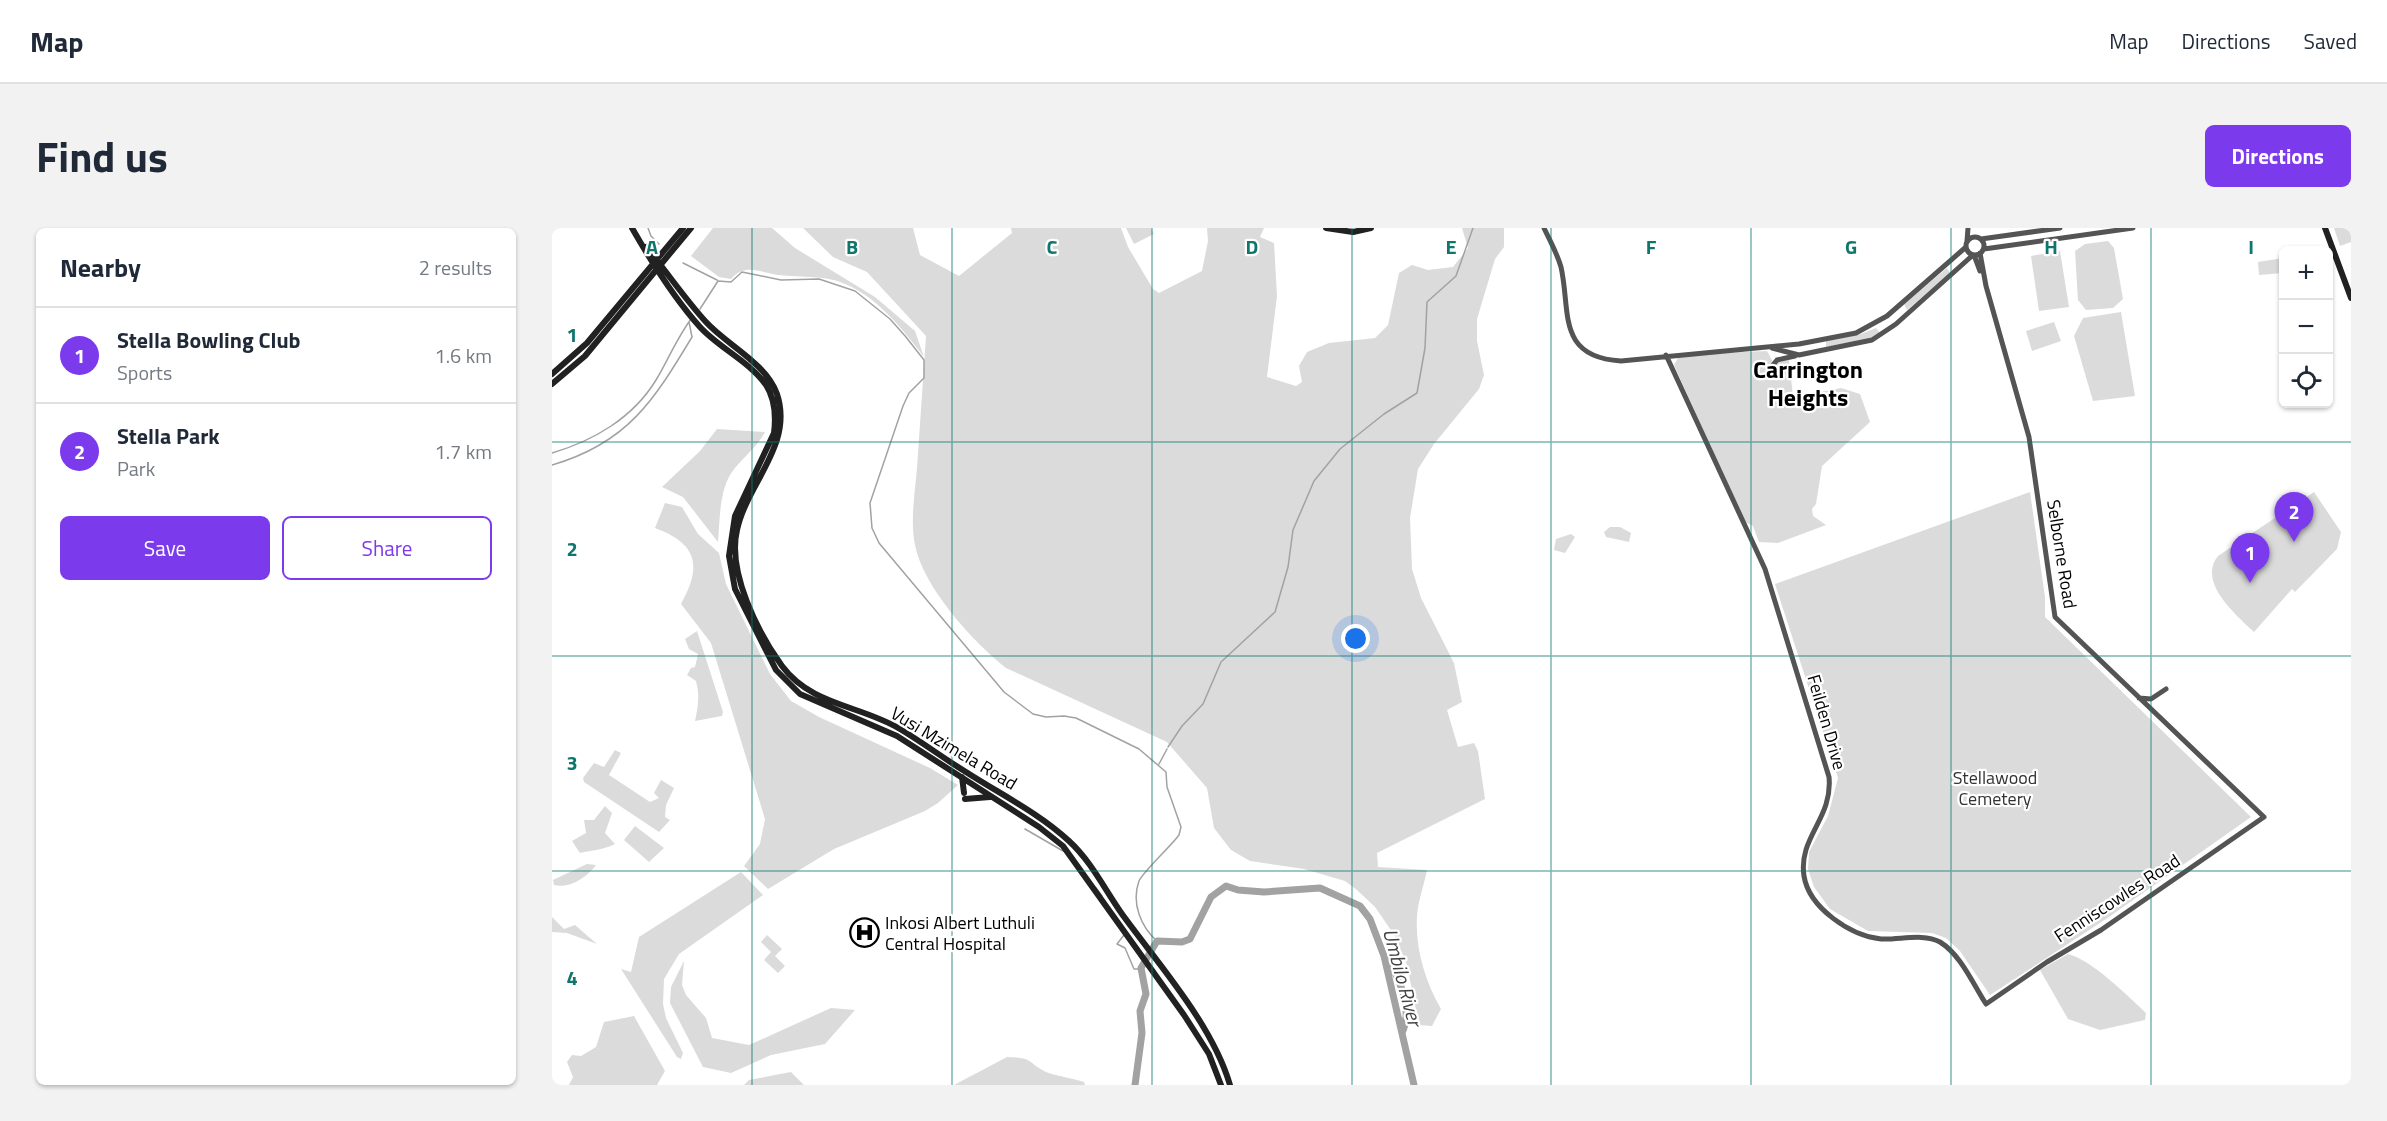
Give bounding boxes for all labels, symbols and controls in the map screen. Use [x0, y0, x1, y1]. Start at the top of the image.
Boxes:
text: Map [30, 20, 84, 63]
text: Map [2109, 25, 2149, 57]
text: Directions [2182, 25, 2271, 57]
text: Saved [2304, 25, 2357, 57]
text: Find us [36, 124, 168, 188]
button: Directions [2205, 125, 2351, 187]
text: A [646, 231, 658, 262]
text: B [846, 231, 858, 262]
text: C [1047, 231, 1058, 262]
text: D [1246, 231, 1258, 262]
text: E [1445, 231, 1457, 262]
text: F [1646, 231, 1657, 262]
text: G [1845, 231, 1857, 262]
text: H [2044, 231, 2058, 262]
text: I [2248, 231, 2254, 262]
map controls [2279, 246, 2333, 408]
button: + [2279, 246, 2333, 300]
text: Nearby [60, 248, 141, 287]
text: 2 results [419, 252, 492, 283]
button: − [2279, 300, 2333, 354]
text: 1 [566, 319, 578, 350]
text: Stella Bowling Club [117, 323, 301, 357]
text: 1 [74, 340, 85, 371]
text: 1.6 km [435, 340, 492, 371]
district label: Carrington Heights [1753, 351, 1863, 415]
button: locate [2279, 354, 2333, 408]
text: Sports [117, 357, 172, 388]
text: Stella Park [117, 419, 220, 453]
text: 2 [74, 436, 85, 467]
text: 1.7 km [435, 436, 492, 467]
text: Park [117, 453, 155, 484]
pin: 2 [2274, 492, 2314, 542]
street label: Selborne Road [2040, 498, 2084, 610]
button: Save [60, 516, 270, 580]
button: Share [282, 516, 492, 580]
text: 2 [566, 533, 578, 564]
pin: 1 [2230, 534, 2270, 583]
your location [1341, 624, 1370, 653]
street label: Feilden Drive [1801, 671, 1853, 773]
street label: Vusi Mzimela Road [886, 700, 1022, 796]
text: 3 [566, 747, 578, 778]
park label: Stellawood Cemetery [1953, 764, 2037, 812]
street label: Fenniscowles Road [2049, 847, 2185, 949]
place label: Inkosi Albert Luthuli Central Hospital [885, 909, 1035, 957]
hospital icon: Inkosi Albert Luthuli Central Hospital [848, 916, 880, 948]
water label: Umbilo River [1375, 925, 1432, 1032]
text: 4 [566, 962, 578, 993]

